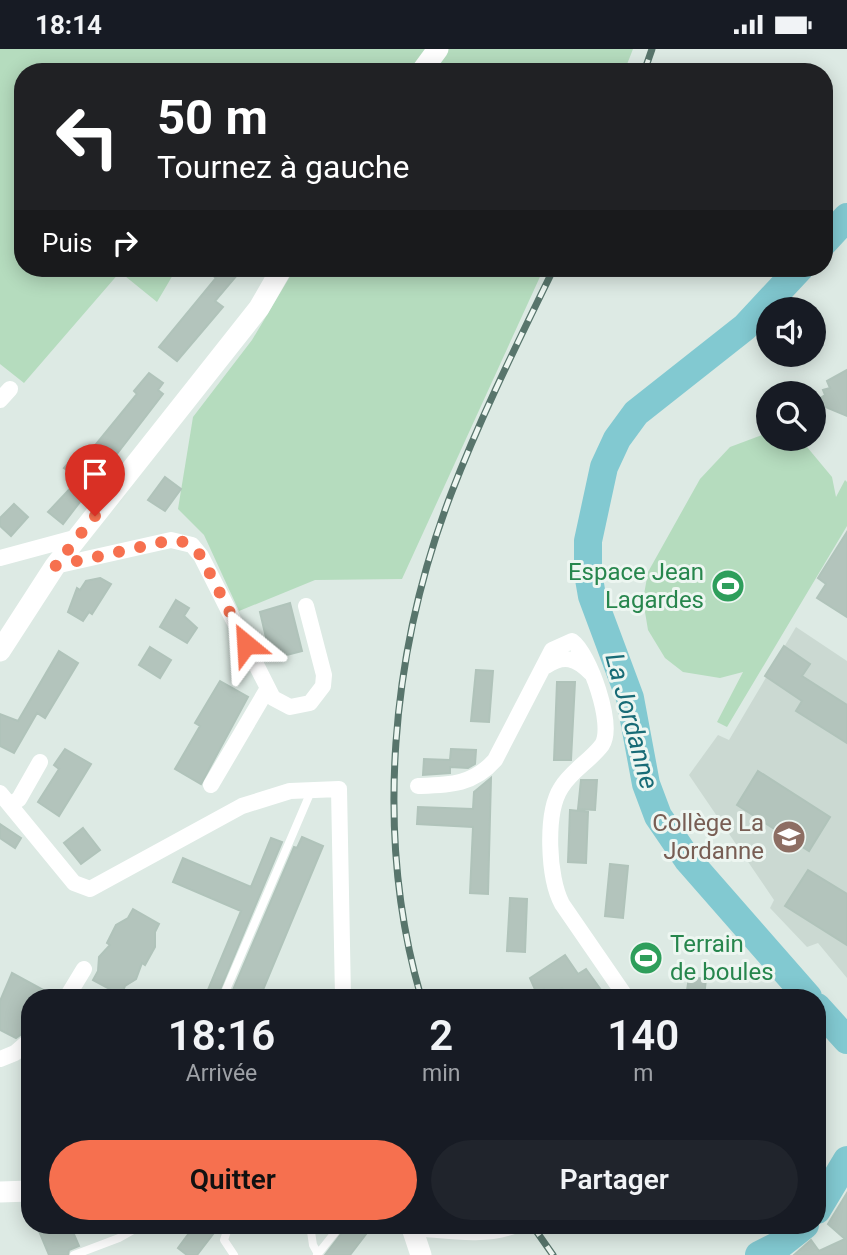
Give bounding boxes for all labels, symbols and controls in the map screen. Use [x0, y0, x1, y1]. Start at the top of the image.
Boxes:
text: 18:14 [35, 10, 102, 40]
text: 50 m [157, 89, 268, 146]
icon: left [42, 91, 133, 182]
text: Tournez à gauche [157, 148, 409, 186]
icon: right [106, 224, 144, 262]
text: Puis [42, 228, 92, 258]
map controls [756, 297, 826, 451]
button: sound [756, 297, 826, 367]
button: search [756, 381, 826, 451]
pin [65, 444, 125, 516]
icon: arrive [76, 455, 114, 493]
place label: Espace Jean Lagardes [568, 558, 704, 614]
sports icon: Espace Jean Lagardes [709, 567, 747, 605]
position arrow [209, 607, 283, 681]
water label: La Jordanne [599, 650, 665, 792]
place label: Collège La Jordanne [652, 809, 764, 865]
school or university icon: Collège La Jordanne [770, 818, 808, 856]
place label: Terrain de boules [670, 930, 774, 986]
sports icon: Terrain de boules [627, 939, 665, 977]
text: 18:16 [168, 1011, 275, 1060]
text: 2 [429, 1011, 453, 1060]
text: 140 [607, 1011, 679, 1060]
text: Arrivée [186, 1060, 257, 1087]
text: min [422, 1060, 460, 1087]
text: m [633, 1060, 653, 1087]
button: Quitter [49, 1140, 417, 1220]
button: Partager [431, 1140, 798, 1220]

